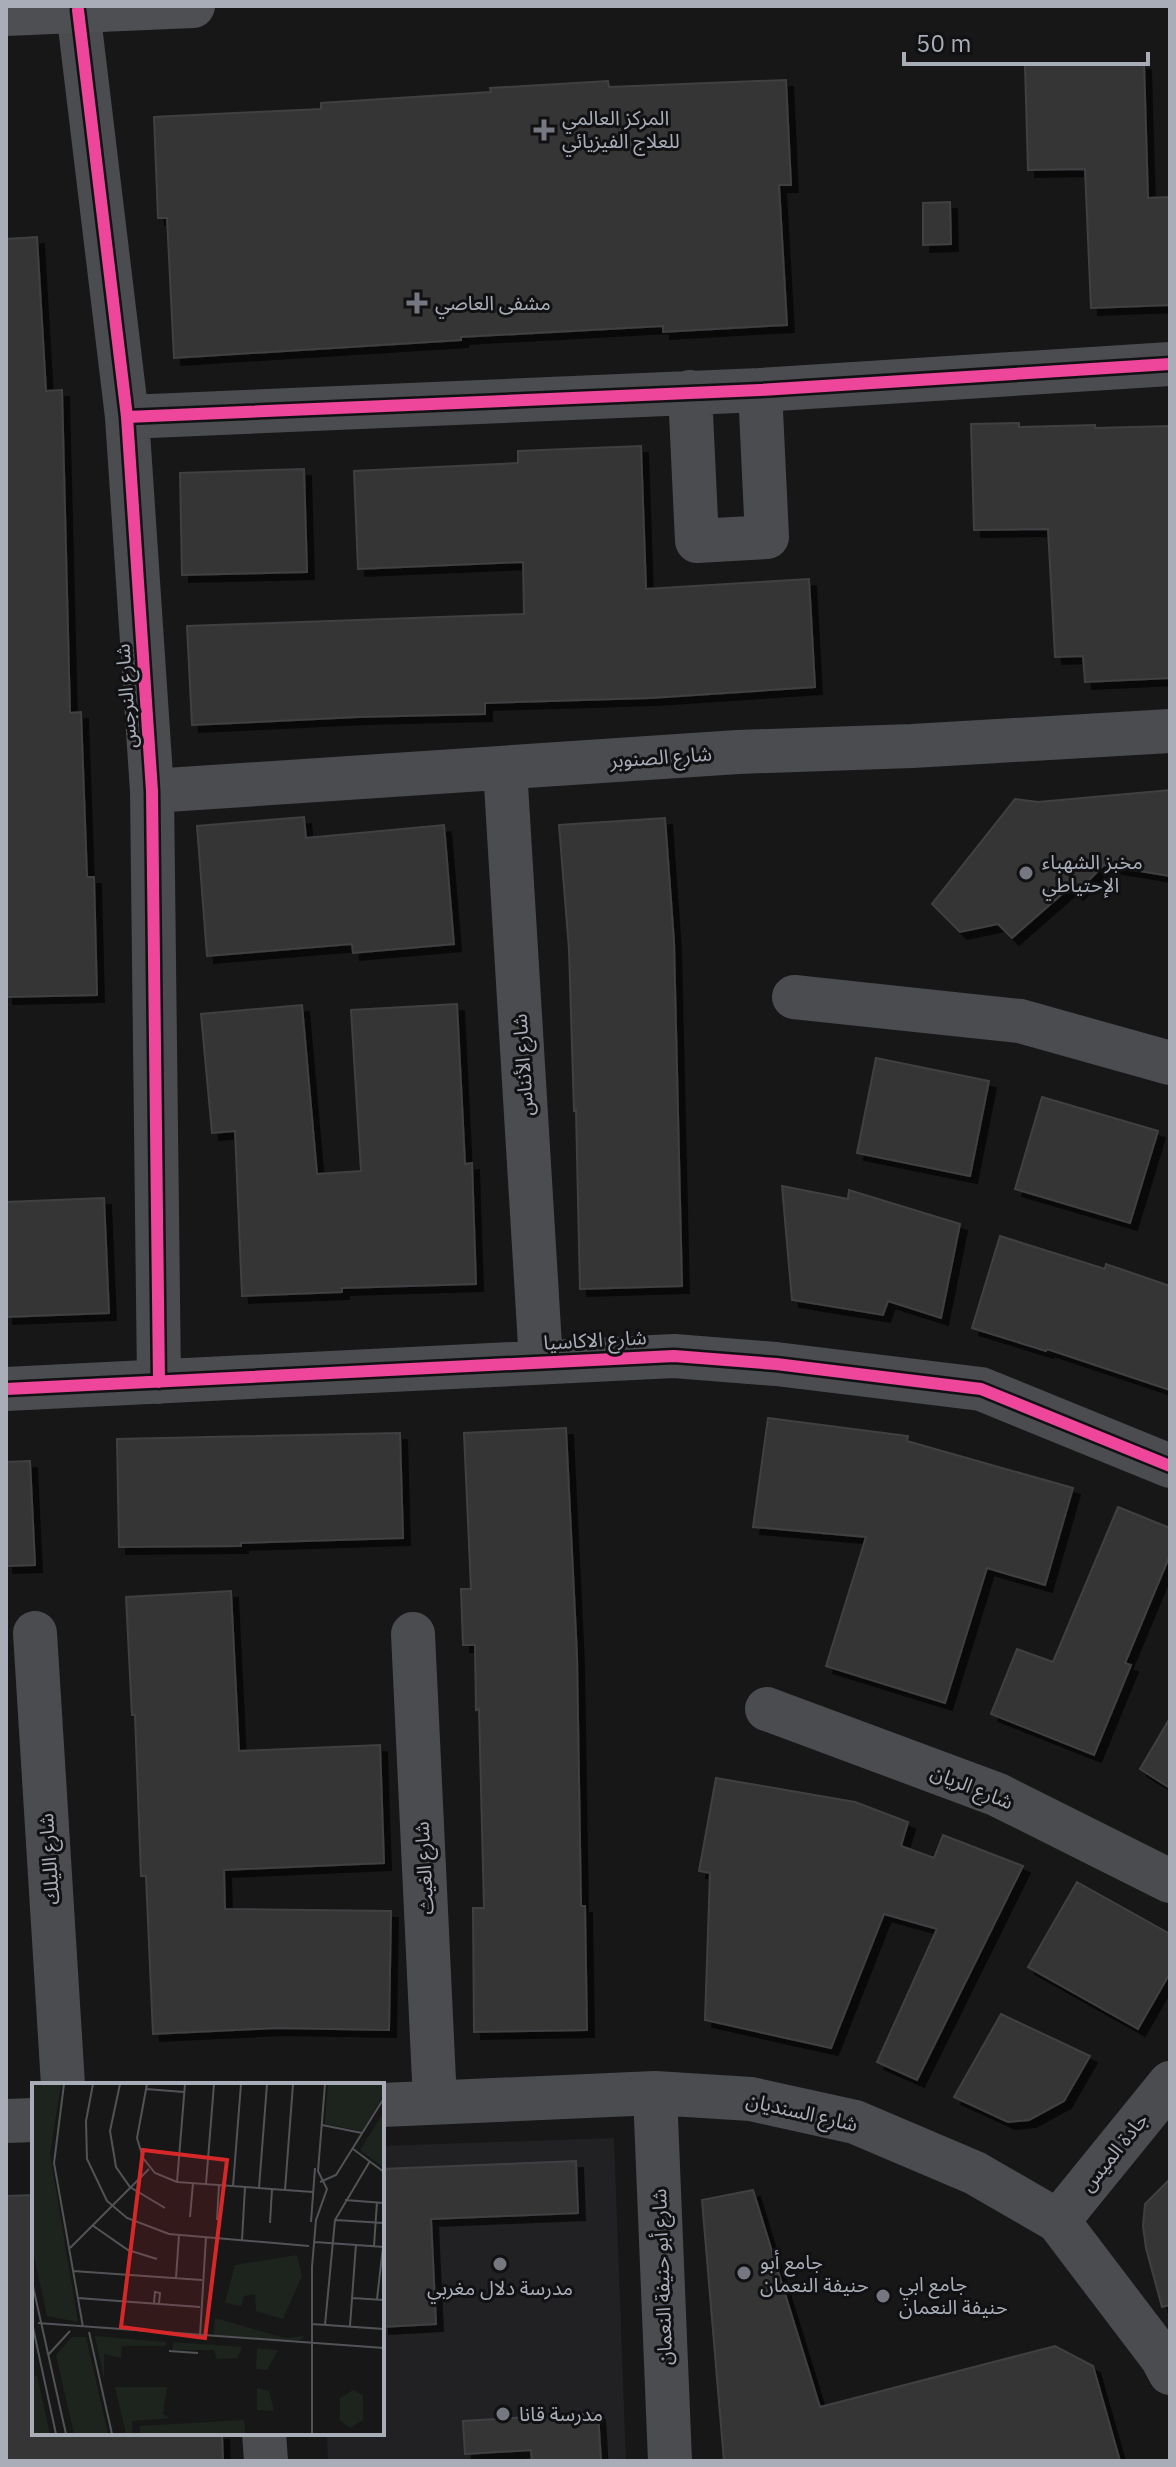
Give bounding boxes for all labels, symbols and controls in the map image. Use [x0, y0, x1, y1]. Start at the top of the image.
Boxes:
scale bar [904, 16, 1148, 66]
text: 50 m [916, 27, 971, 59]
place label: المركز العالمي للعلاج الفيزيائي [562, 104, 680, 157]
marker: المركز العالمي للعلاج الفيزيائي [533, 119, 555, 141]
place label: مشفى العاصي [435, 289, 551, 319]
marker: مشفى العاصي [406, 292, 428, 314]
street label: شارع النرجس [108, 643, 145, 749]
street label: شارع الصنوبر [608, 739, 713, 776]
place label: مخبز الشهباء الإحتياطي [1042, 848, 1143, 901]
marker: مخبز الشهباء الإحتياطي [1017, 864, 1035, 882]
street label: شارع الأنناس [505, 1013, 542, 1117]
street label: شارع الاكاسيا [543, 1323, 647, 1358]
street label: شارع الريان [926, 1758, 1017, 1817]
street label: شارع الليلك [32, 1812, 67, 1906]
street label: شارع الغيث [408, 1821, 441, 1915]
inset map [32, 2083, 384, 2435]
street label: شارع السنديان [743, 2086, 861, 2139]
street label: جادة الميس [1073, 2107, 1154, 2197]
street label: شارع أبو حنيفة النعمان [645, 2188, 680, 2366]
place label: جامع أبو حنيفة النعمان [760, 2248, 869, 2298]
marker: مدرسة دلال مغربي [491, 2255, 509, 2273]
marker: جامع أبو حنيفة النعمان [735, 2264, 753, 2282]
place label: جامع ابي حنيفة النعمان [899, 2270, 1008, 2320]
place label: مدرسة دلال مغربي [427, 2274, 573, 2304]
marker: جامع ابي حنيفة النعمان [874, 2287, 892, 2305]
place label: مدرسة قانا [519, 2400, 603, 2427]
marker: مدرسة قانا [494, 2405, 512, 2423]

